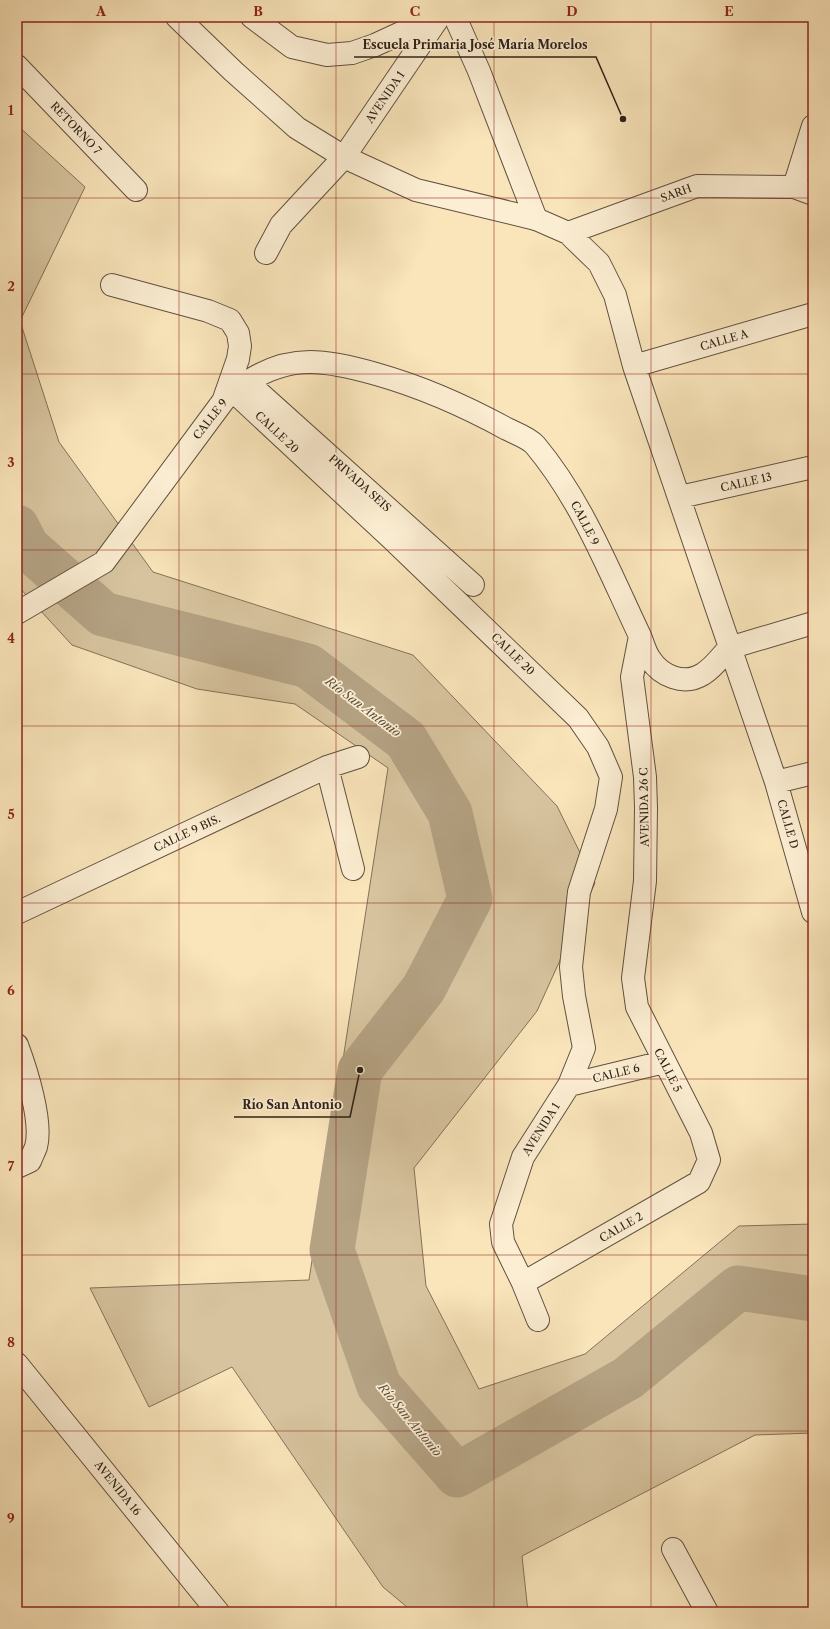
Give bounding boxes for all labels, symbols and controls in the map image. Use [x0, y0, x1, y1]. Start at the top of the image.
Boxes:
text: A [95, 3, 107, 19]
text: B [253, 3, 263, 19]
text: C [410, 3, 420, 19]
text: D [566, 3, 578, 19]
text: E [724, 3, 734, 19]
callout: Escuela Primaria José María Morelos [354, 33, 596, 57]
text: Escuela Primaria José María Morelos [362, 37, 588, 52]
street label: AVENIDA 1 [362, 68, 408, 127]
street label: RETORNO 7 [48, 99, 105, 158]
text: 1 [8, 102, 14, 118]
street label: SARH [659, 181, 693, 205]
text: 2 [7, 278, 15, 294]
street label: CALLE A [698, 326, 750, 354]
street label: CALLE 9 [190, 396, 230, 442]
street label: CALLE 20 [252, 408, 302, 456]
street label: PRIVADA SEIS [326, 451, 394, 515]
text: 3 [7, 454, 15, 470]
street label: CALLE 13 [719, 469, 773, 495]
street label: CALLE 9 [568, 498, 602, 548]
text: 4 [7, 630, 15, 646]
street label: CALLE 20 [488, 630, 538, 678]
water label: Río San Antonio [322, 673, 404, 740]
street label: AVENIDA 26 C [636, 767, 652, 848]
street label: CALLE D [774, 798, 802, 850]
text: 5 [7, 806, 15, 822]
street label: CALLE 9 BIS. [151, 811, 223, 855]
text: 6 [7, 982, 15, 998]
street label: CALLE 5 [651, 1046, 685, 1094]
street label: CALLE 6 [591, 1060, 642, 1086]
callout: Río San Antonio [234, 1093, 350, 1117]
text: Río San Antonio [242, 1097, 342, 1112]
street label: AVENIDA 1 [519, 1100, 563, 1159]
text: 7 [8, 1158, 15, 1174]
street label: CALLE 2 [597, 1209, 645, 1245]
text: 8 [7, 1334, 15, 1350]
water label: Río San Antonio [375, 1379, 445, 1459]
street label: AVENIDA 16 [91, 1457, 145, 1519]
text: 9 [7, 1510, 15, 1526]

